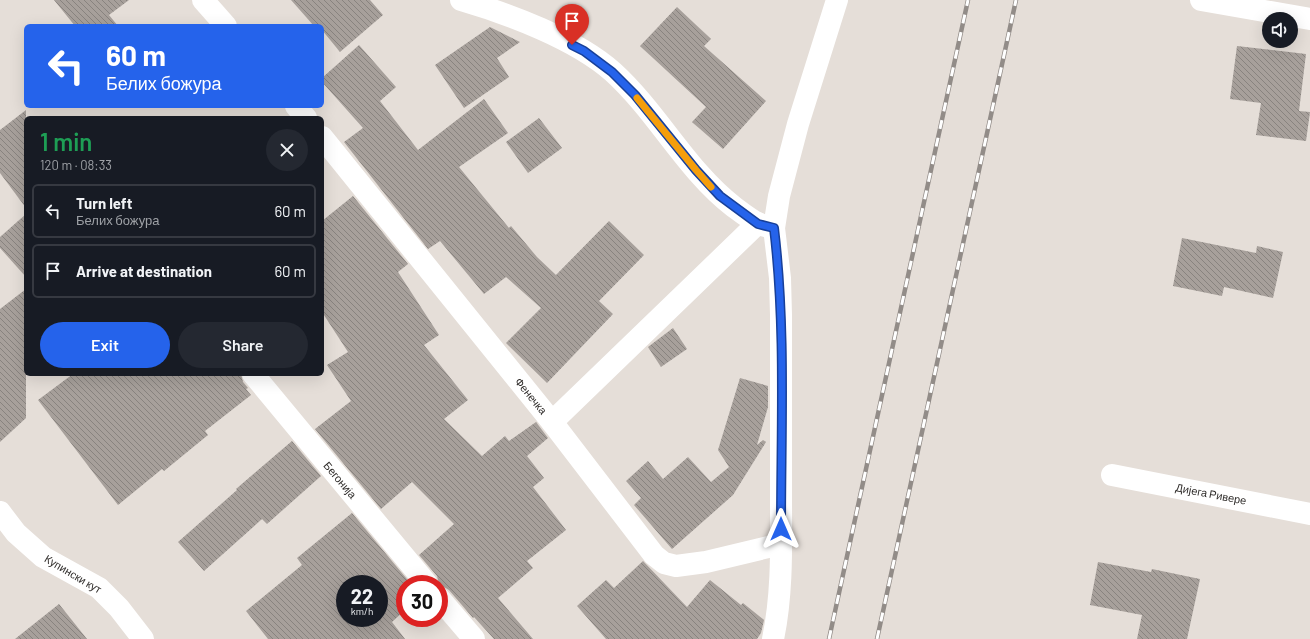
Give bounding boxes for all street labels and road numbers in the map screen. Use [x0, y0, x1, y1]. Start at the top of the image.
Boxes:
street label: Фенечка [513, 375, 551, 417]
street label: Бегонија [321, 459, 360, 501]
street label: Дијега Ривере [1175, 480, 1248, 507]
street label: Купински кут [42, 551, 104, 596]

